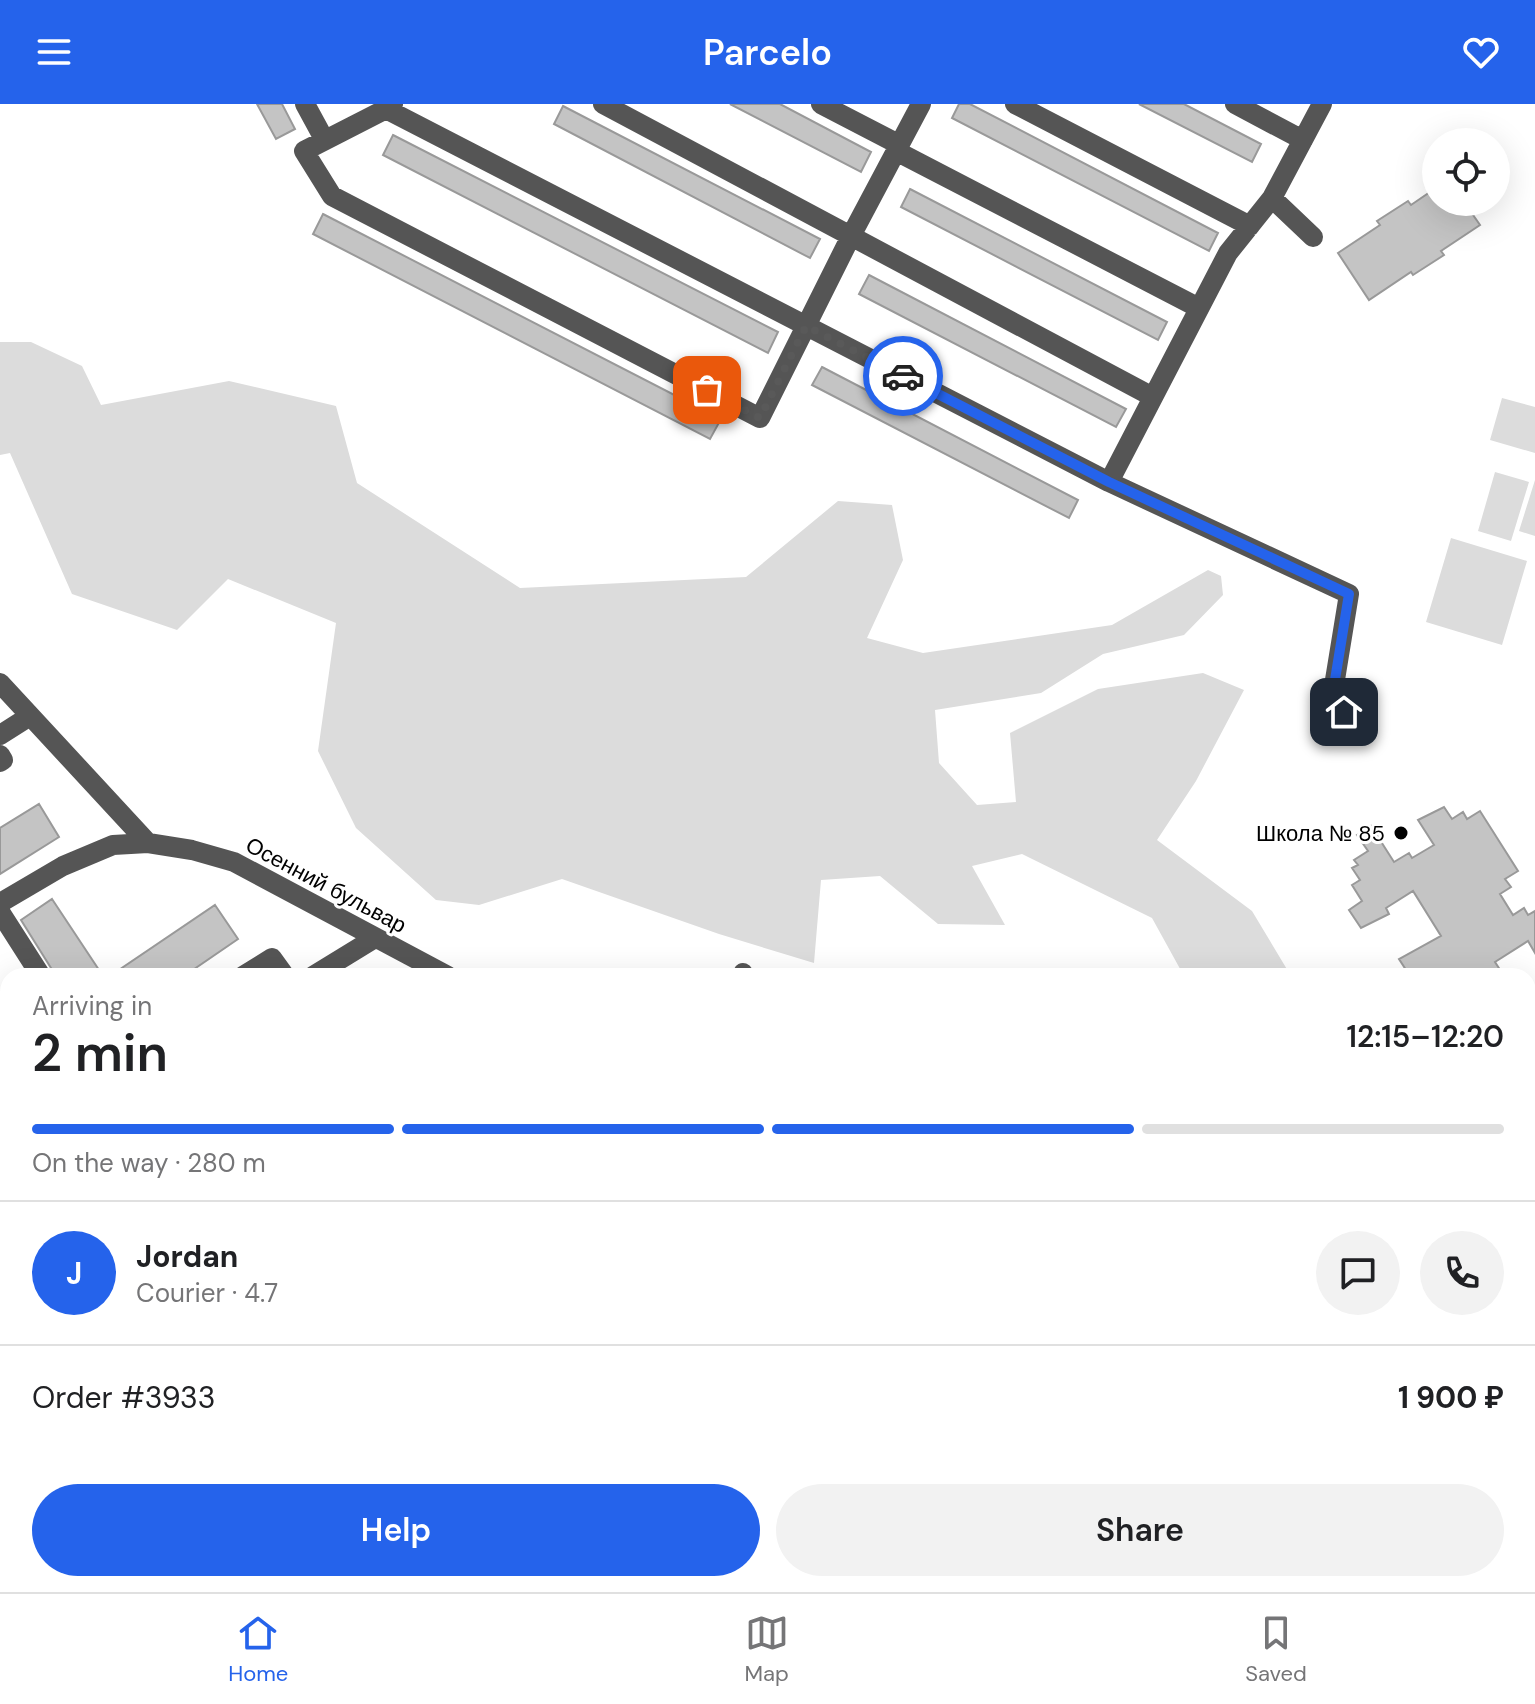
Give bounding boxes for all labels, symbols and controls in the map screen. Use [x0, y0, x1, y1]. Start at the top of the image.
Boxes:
text: Parcelo [703, 29, 832, 76]
icon: menu [32, 30, 76, 74]
icon: heart [1459, 30, 1503, 74]
map controls [1422, 128, 1510, 216]
button: locate [1422, 128, 1510, 216]
courier [863, 336, 943, 416]
icon: car [881, 354, 925, 398]
pin [673, 356, 741, 424]
icon: bag [685, 368, 729, 412]
pin [1310, 678, 1378, 746]
icon: home [1322, 690, 1366, 734]
place label: Школа № 85 [1256, 819, 1385, 848]
marker: Школа № 85 [1392, 824, 1410, 842]
street label: Осенний бульвар [241, 830, 411, 940]
text: Arriving in [32, 989, 152, 1023]
text: 12:15–12:20 [1346, 1017, 1504, 1056]
text: 2 min [32, 1019, 168, 1087]
text: On the way · 280 m [32, 1146, 266, 1180]
button: chat [1316, 1231, 1400, 1315]
button: phone [1420, 1231, 1504, 1315]
text: Jordan [136, 1237, 238, 1276]
text: J [66, 1254, 82, 1293]
text: Courier · 4.7 [136, 1276, 278, 1310]
text: Order #3933 [32, 1378, 215, 1417]
text: 1 900 ₽ [1398, 1378, 1504, 1417]
button: Help [32, 1484, 760, 1576]
button: Share [776, 1484, 1504, 1576]
tab: Home [228, 1611, 288, 1688]
tab: Map [745, 1611, 789, 1688]
tab: Saved [1245, 1611, 1307, 1688]

